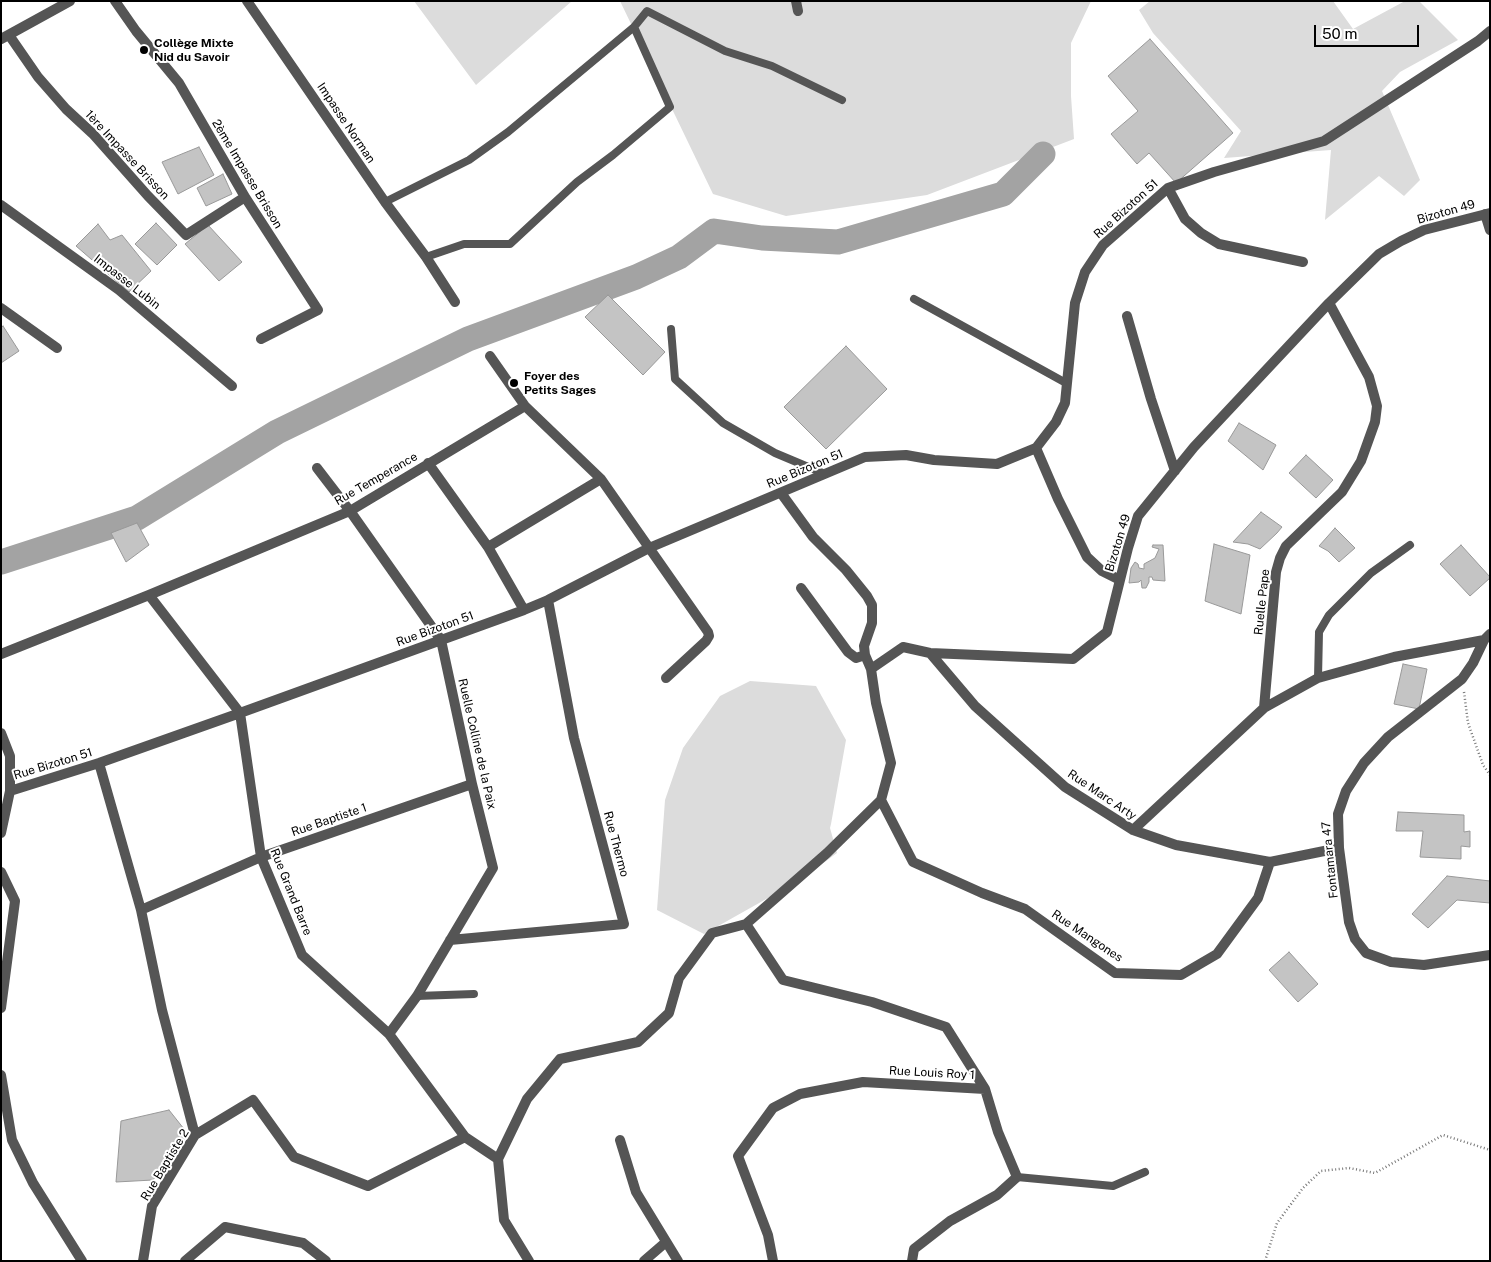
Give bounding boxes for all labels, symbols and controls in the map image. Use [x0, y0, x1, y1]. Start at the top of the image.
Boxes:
scale bar [1316, 15, 1421, 47]
text: 50 m [1322, 25, 1357, 42]
place label: Collège Mixte Nid du Savoir [154, 36, 234, 64]
marker: Collège Mixte Nid du Savoir [138, 44, 150, 56]
street label: Impasse Norman [314, 80, 378, 166]
street label: 1ère Impasse Brisson [82, 107, 172, 203]
street label: 2ème Impasse Brisson [209, 117, 285, 231]
street label: Rue Bizoton 51 [1091, 176, 1161, 242]
street label: Bizoton 49 [1415, 197, 1477, 227]
street label: Impasse Lubin [91, 252, 163, 312]
place label: Foyer des Petits Sages [524, 369, 596, 397]
marker: Foyer des Petits Sages [508, 377, 520, 389]
street label: Rue Bizoton 51 [765, 446, 845, 492]
street label: Rue Temperance [332, 449, 420, 509]
street label: Bizoton 49 [1102, 512, 1134, 574]
street label: Ruelle Pape [1251, 568, 1273, 636]
street label: Rue Bizoton 51 [394, 608, 476, 650]
street label: Ruelle Colline de la Paix [455, 677, 499, 811]
street label: Rue Bizoton 51 [12, 745, 94, 783]
street label: Rue Marc Arty [1065, 767, 1139, 823]
street label: Rue Baptiste 1 [289, 800, 369, 840]
street label: Rue Thermo [600, 810, 632, 878]
street label: Fontamara 47 [1319, 821, 1341, 899]
street label: Rue Grand Barre [267, 846, 315, 938]
street label: Rue Mangones [1049, 907, 1125, 965]
street label: Rue Louis Roy 1 [889, 1064, 975, 1082]
street label: Rue Baptiste 2 [138, 1126, 192, 1204]

